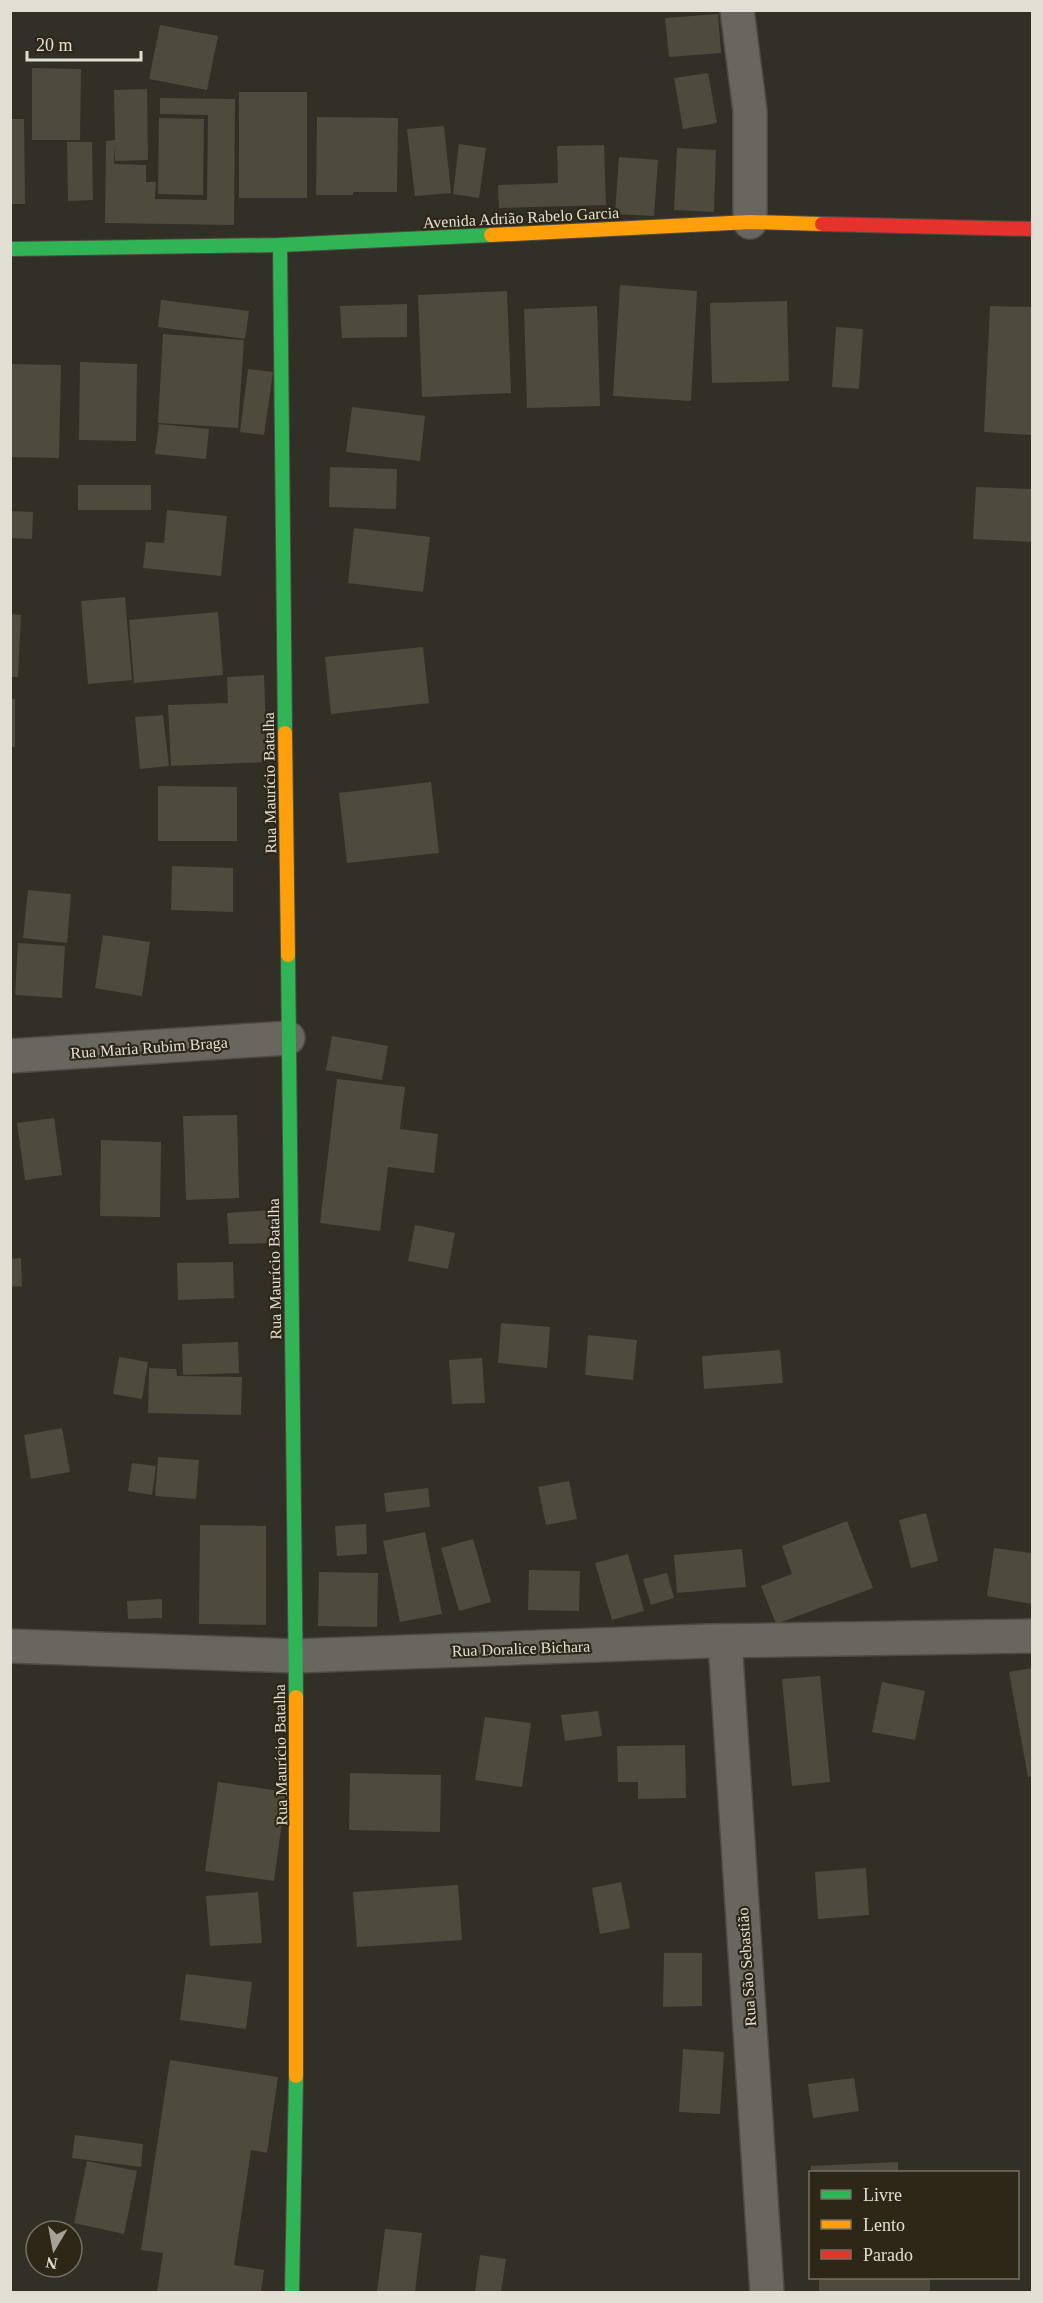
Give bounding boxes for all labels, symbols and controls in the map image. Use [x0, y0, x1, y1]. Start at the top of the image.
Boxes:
scale bar [27, 24, 141, 62]
text: 20 m [36, 35, 73, 55]
street label: Avenida Adrião Rabelo Garcia [422, 204, 620, 231]
street label: Rua Maurício Batalha [260, 712, 279, 854]
street label: Rua Maria Rubim Braga [70, 1034, 228, 1062]
street label: Rua Maurício Batalha [265, 1198, 284, 1340]
street label: Rua Doralice Bichara [451, 1638, 591, 1659]
street label: Rua Maurício Batalha [271, 1684, 290, 1826]
street label: Rua São Sebastião [734, 1907, 759, 2027]
legend [809, 2171, 1019, 2279]
text: Livre [863, 2185, 902, 2205]
text: Lento [863, 2215, 905, 2235]
north arrow [24, 2219, 84, 2279]
text: Parado [863, 2245, 913, 2265]
text: N [44, 2254, 59, 2273]

